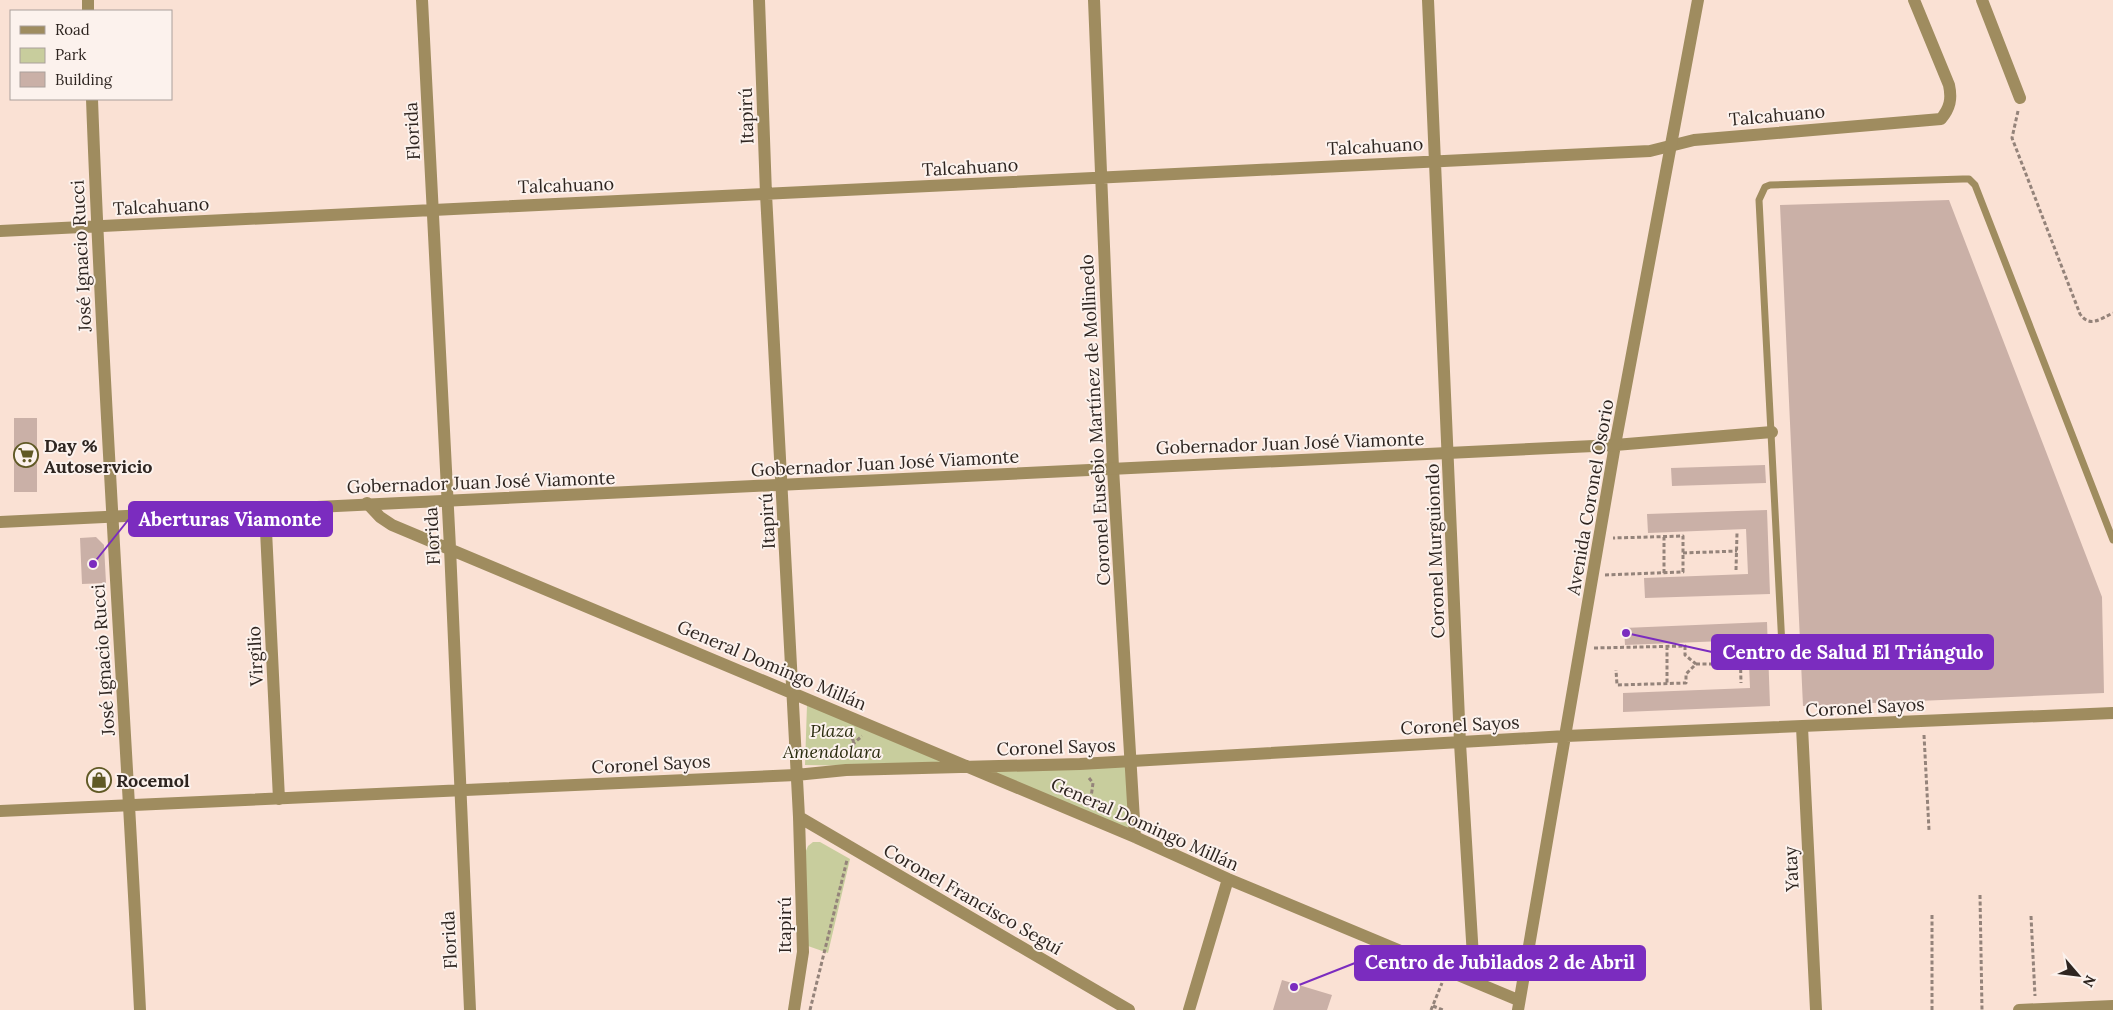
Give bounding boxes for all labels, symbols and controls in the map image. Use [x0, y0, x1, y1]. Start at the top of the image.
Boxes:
legend [10, 10, 172, 100]
text: Road [55, 20, 90, 39]
text: Park [55, 45, 86, 64]
text: Building [55, 70, 113, 89]
street label: Itapirú [734, 87, 758, 145]
street label: Talcahuano [1728, 99, 1826, 131]
street label: Florida [399, 101, 425, 161]
street label: Talcahuano [1326, 132, 1424, 160]
street label: Talcahuano [921, 153, 1019, 181]
street label: Talcahuano [517, 172, 615, 198]
street label: José Ignacio Rucci [66, 180, 97, 333]
street label: Talcahuano [112, 192, 210, 220]
street label: Coronel Eusebio Martínez de Mollinedo [1075, 254, 1115, 586]
street label: Avenida Coronel Osorio [1561, 397, 1619, 598]
street label: Gobernador Juan José Viamonte [1155, 427, 1425, 459]
place label: Day % Autoservicio [44, 434, 153, 478]
supermarket icon: Day % Autoservicio [13, 442, 39, 468]
street label: Gobernador Juan José Viamonte [750, 444, 1020, 482]
street label: Coronel Murguiondo [1420, 463, 1450, 639]
street label: Gobernador Juan José Viamonte [346, 466, 616, 498]
street label: Itapirú [754, 492, 780, 550]
callout: Aberturas Viamonte [129, 502, 332, 536]
street label: Florida [419, 506, 445, 566]
text: Aberturas Viamonte [138, 507, 322, 531]
street label: José Ignacio Rucci [86, 583, 120, 738]
street label: General Domingo Millán [674, 615, 870, 715]
street label: Virgilio [242, 625, 268, 688]
callout: Centro de Salud El Triángulo [1712, 635, 1993, 669]
text: Centro de Salud El Triángulo [1722, 640, 1984, 664]
street label: Coronel Sayos [1805, 692, 1925, 722]
street label: Coronel Sayos [1400, 710, 1520, 740]
park label: Plaza Amendolara [782, 719, 881, 763]
street label: Coronel Sayos [996, 733, 1116, 761]
street label: Coronel Sayos [591, 749, 711, 779]
shop icon: Rocemol [86, 767, 112, 793]
place label: Rocemol [116, 769, 190, 792]
street label: General Domingo Millán [1047, 772, 1243, 876]
street label: Coronel Francisco Seguí [880, 838, 1066, 960]
street label: Yatay [1778, 845, 1804, 893]
street label: Itapirú [773, 897, 796, 953]
street label: Florida [436, 910, 462, 970]
callout: Centro de Jubilados 2 de Abril [1355, 946, 1645, 980]
text: Centro de Jubilados 2 de Abril [1365, 950, 1635, 974]
north arrow [2053, 950, 2103, 1000]
text: N [2079, 972, 2100, 990]

